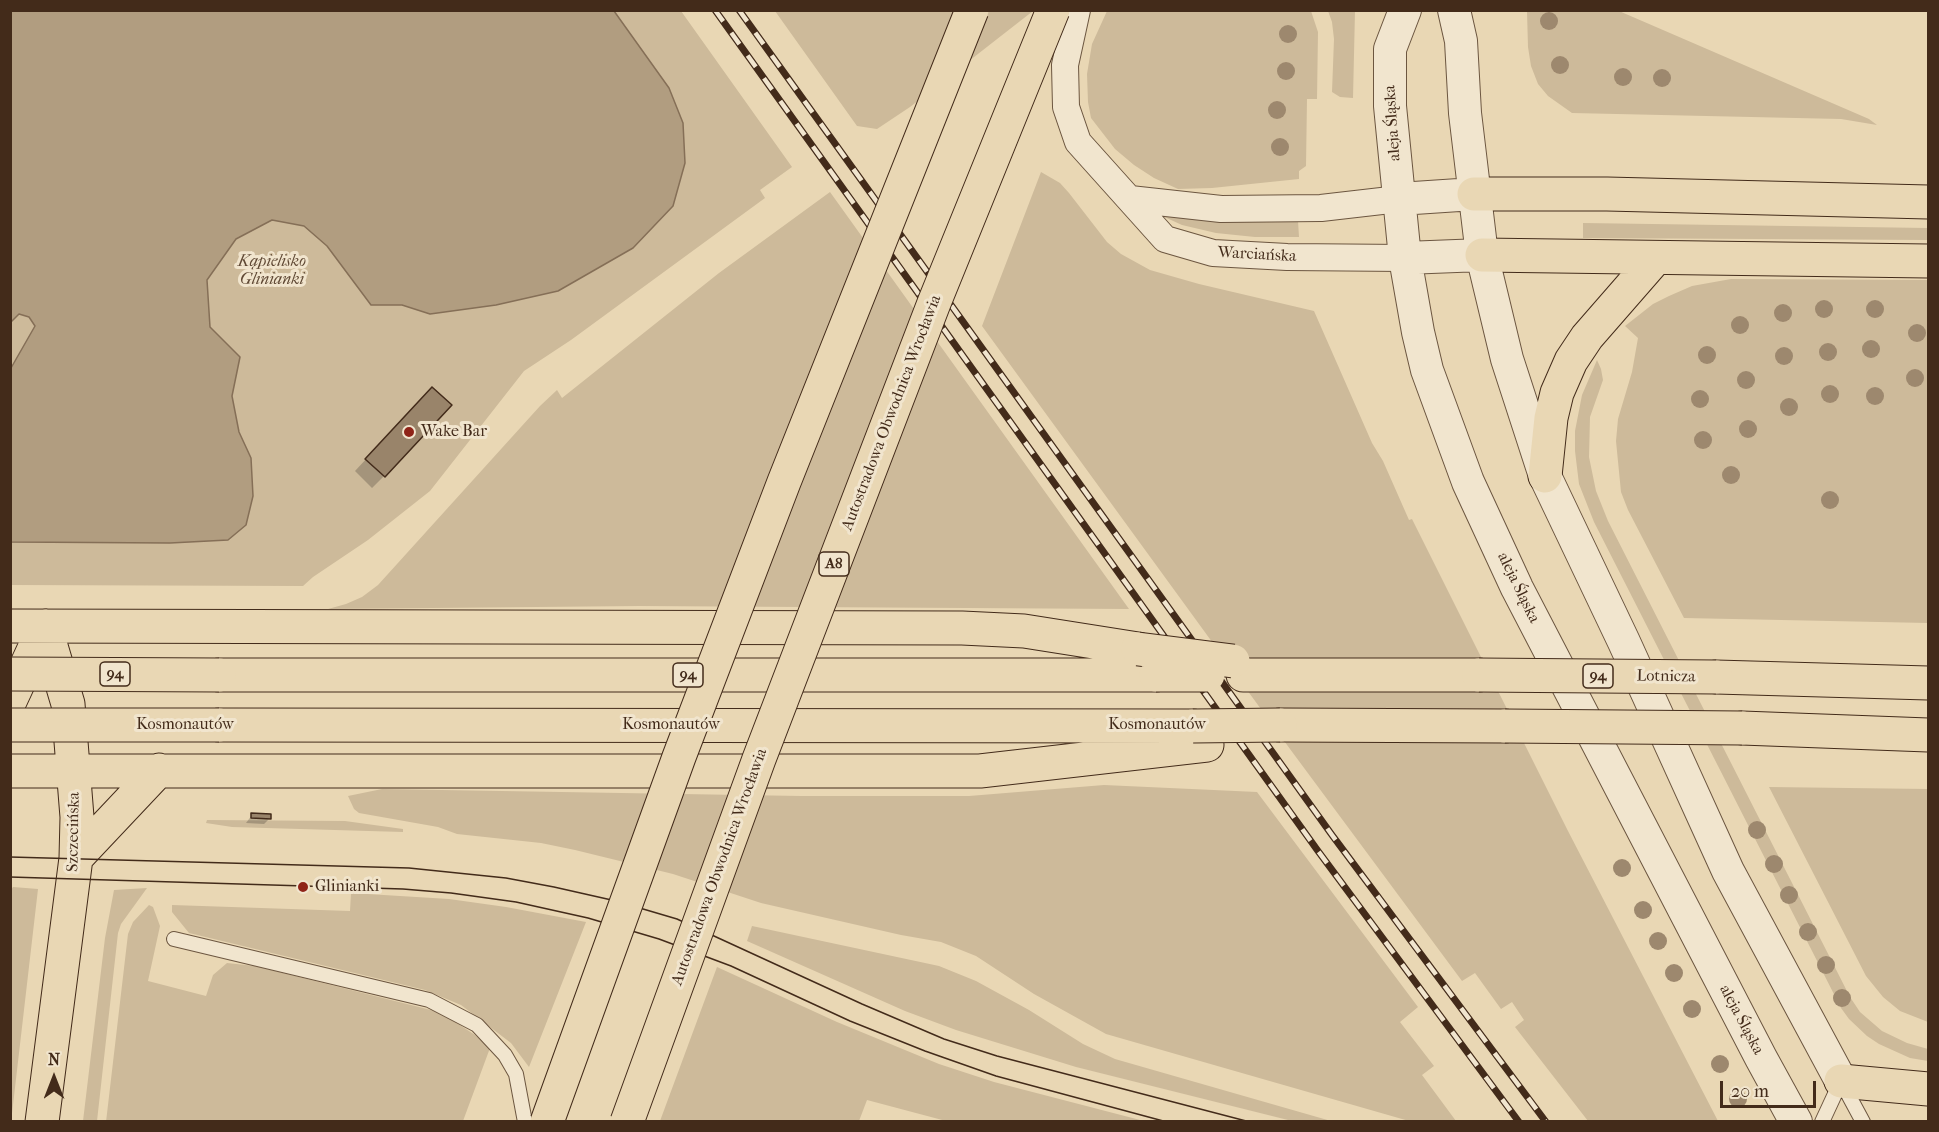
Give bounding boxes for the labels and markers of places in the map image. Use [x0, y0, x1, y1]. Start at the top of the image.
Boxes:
place label: Wake Bar [421, 422, 487, 442]
marker: Wake Bar [402, 425, 416, 439]
place label: Glinianki [315, 877, 379, 897]
marker: Glinianki [296, 880, 310, 894]

